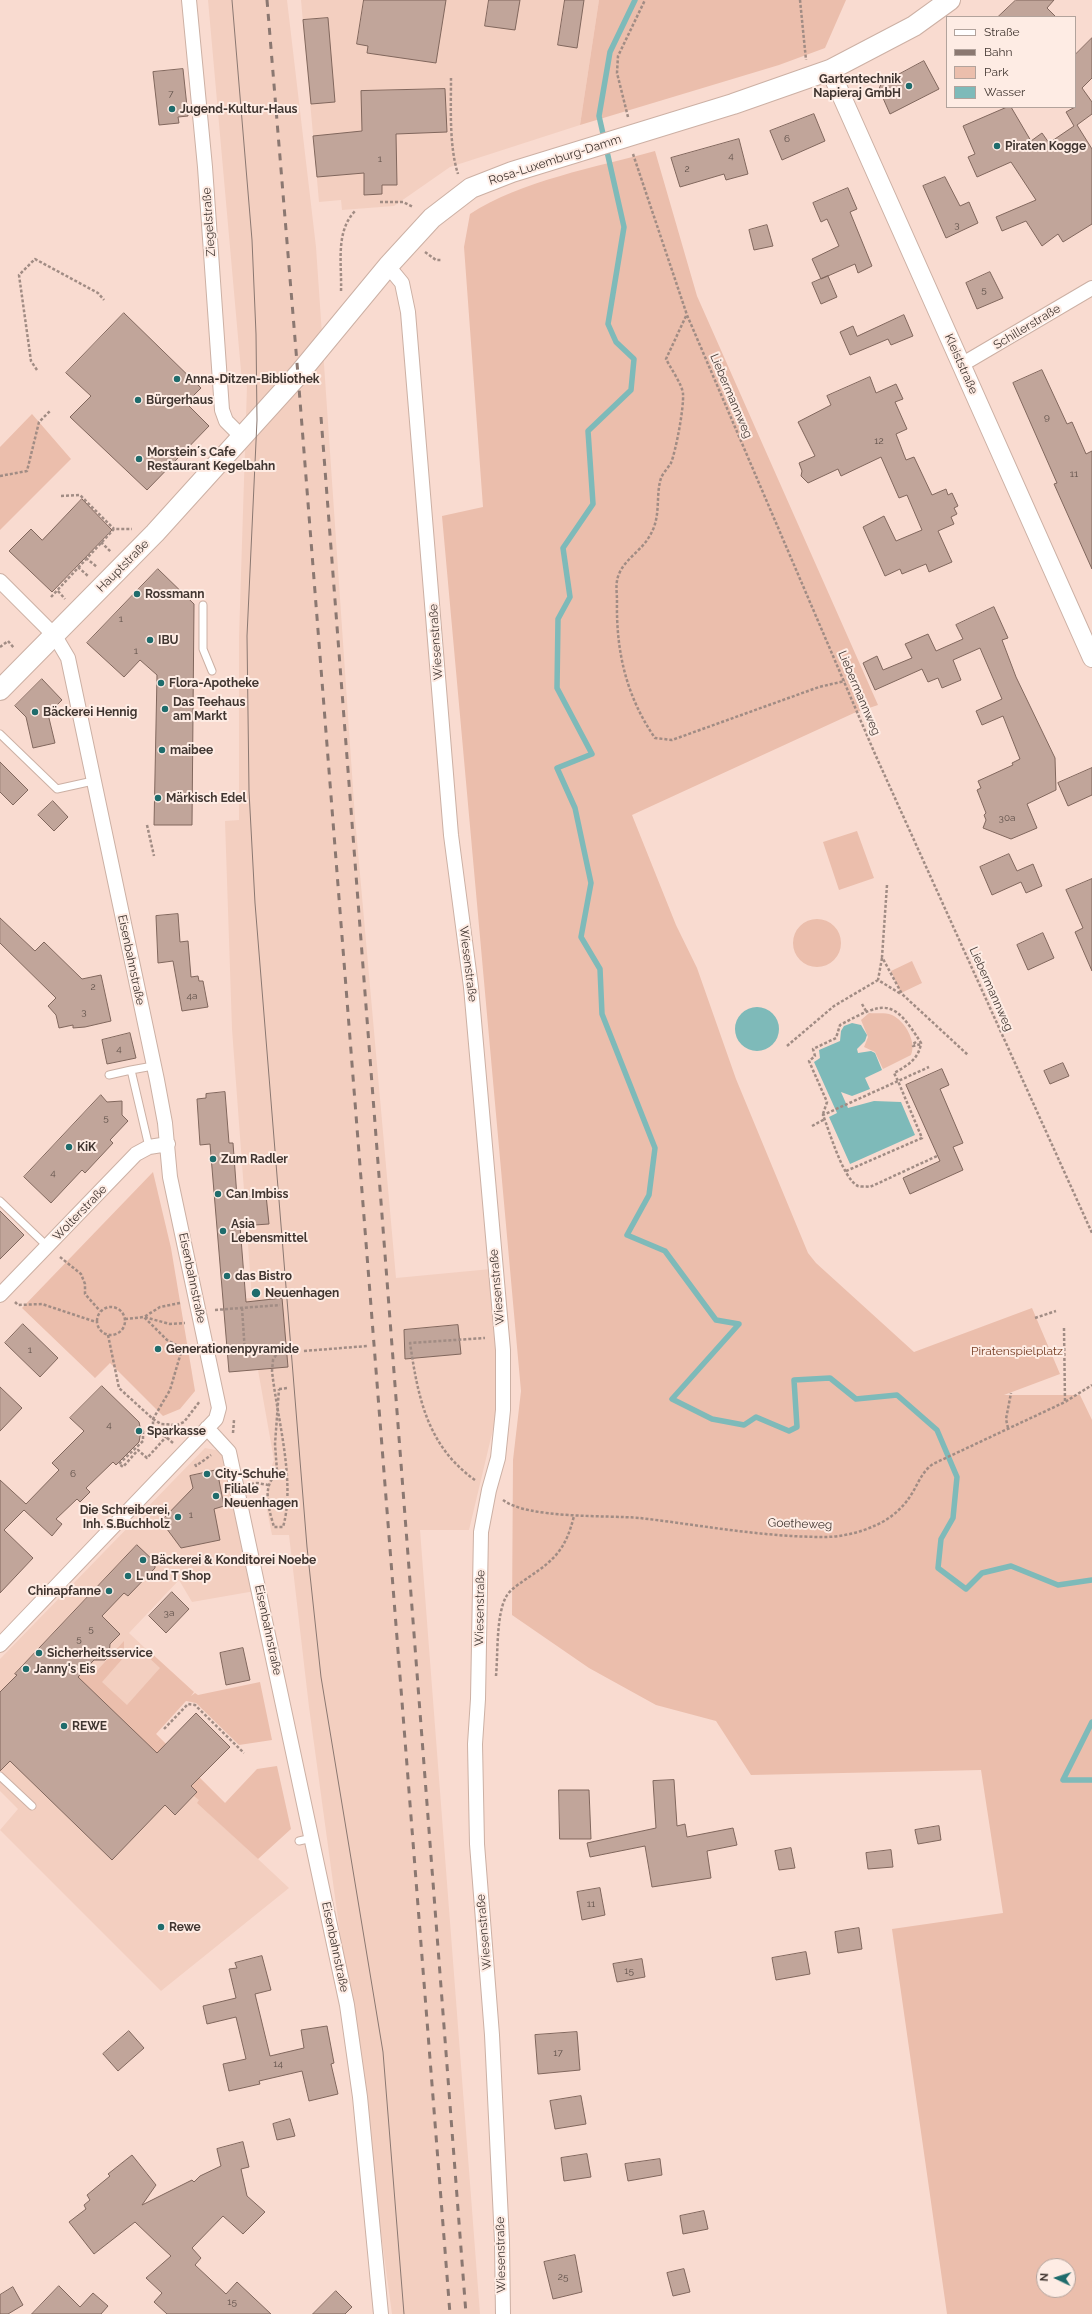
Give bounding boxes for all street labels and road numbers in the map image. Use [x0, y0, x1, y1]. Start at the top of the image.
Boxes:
street label: Rosa-Luxemburg-Damm [487, 132, 623, 188]
street label: Ziegelstraße [199, 187, 219, 257]
street label: Schillerstraße [991, 301, 1063, 353]
street label: Kleiststraße [941, 332, 981, 396]
street label: Liebermannweg [707, 351, 755, 441]
street label: Hauptstraße [94, 537, 152, 595]
street label: Wiesenstraße [426, 603, 446, 681]
street label: Liebermannweg [835, 648, 883, 738]
street label: Eisenbahnstraße [114, 914, 148, 1006]
street label: Wiesenstraße [456, 925, 480, 1003]
street label: Liebermannweg [966, 945, 1016, 1033]
street label: Wolterstraße [50, 1182, 110, 1244]
street label: Eisenbahnstraße [175, 1232, 209, 1324]
street label: Wiesenstraße [487, 1248, 507, 1326]
street label: Goetheweg [767, 1516, 833, 1532]
street label: Wiesenstraße [472, 1570, 488, 1646]
street label: Eisenbahnstraße [251, 1584, 285, 1676]
street label: Wiesenstraße [474, 1893, 494, 1971]
street label: Eisenbahnstraße [318, 1901, 352, 1993]
street label: Wiesenstraße [493, 2217, 509, 2293]

